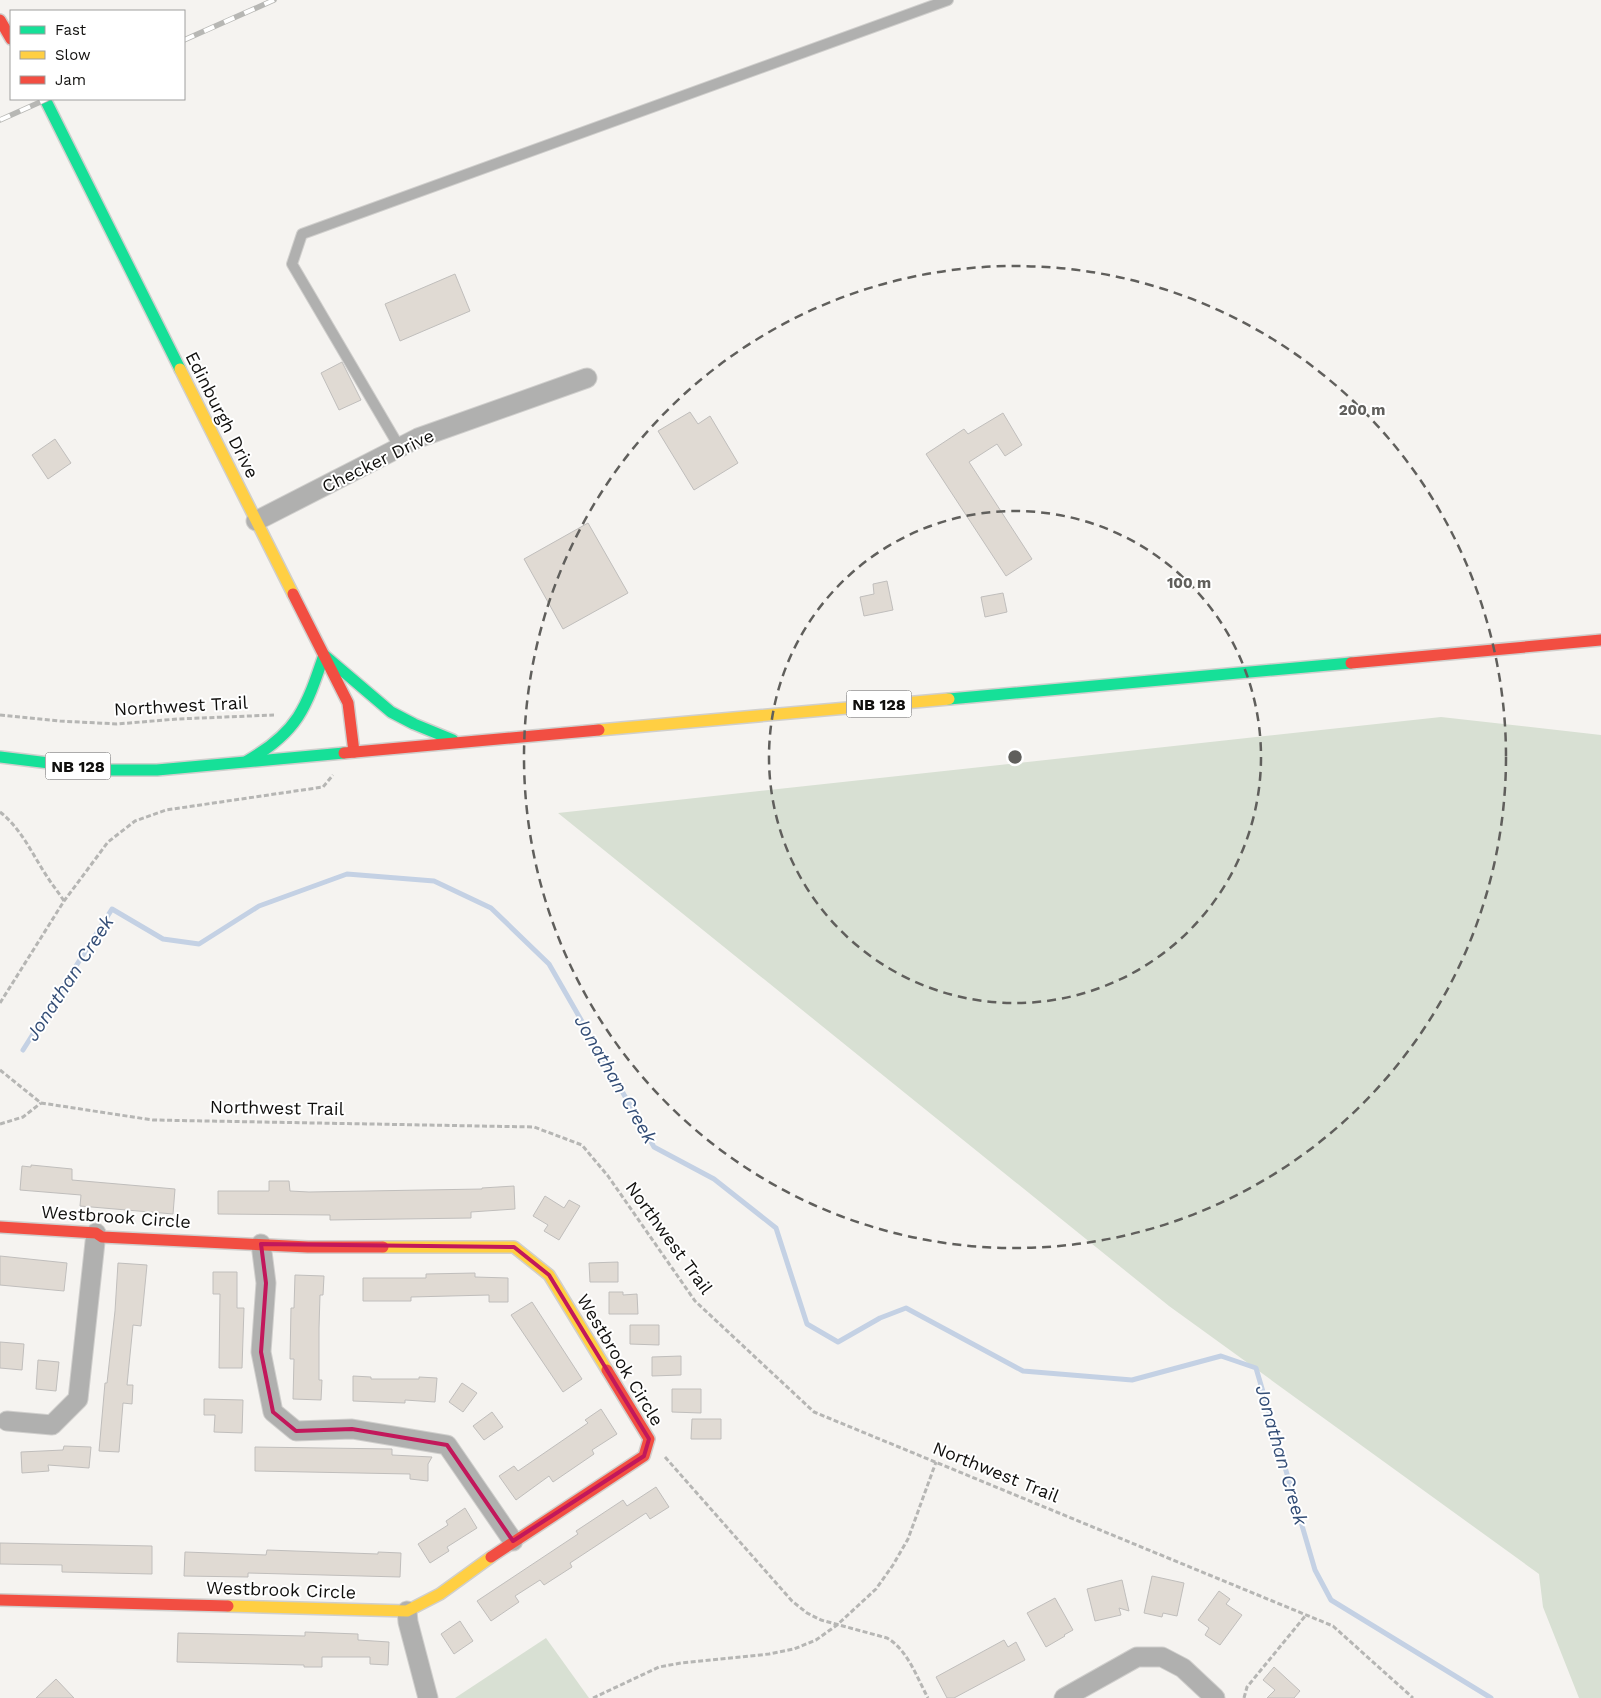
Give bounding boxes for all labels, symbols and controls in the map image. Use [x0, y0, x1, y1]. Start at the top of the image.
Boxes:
legend [10, 10, 185, 100]
text: Fast [55, 21, 87, 39]
text: Slow [55, 46, 91, 64]
text: Jam [55, 71, 86, 89]
street label: Edinburgh Drive [181, 348, 263, 482]
text: 200 m [1339, 401, 1385, 419]
street label: Checker Drive [318, 424, 437, 497]
text: 100 m [1167, 574, 1211, 592]
street label: Northwest Trail [113, 691, 249, 719]
road number: NB 128 [846, 691, 912, 718]
centre of rings [1006, 748, 1024, 766]
road number: NB 128 [46, 752, 110, 779]
water label: Jonathan Creek [20, 911, 119, 1045]
water label: Jonathan Creek [569, 1011, 662, 1148]
street label: Northwest Trail [210, 1096, 345, 1119]
street label: Northwest Trail [621, 1177, 718, 1299]
street label: Westbrook Circle [40, 1201, 192, 1232]
street label: Westbrook Circle [573, 1290, 668, 1430]
water label: Jonathan Creek [1250, 1382, 1313, 1529]
street label: Northwest Trail [930, 1437, 1063, 1507]
street label: Westbrook Circle [206, 1576, 356, 1603]

